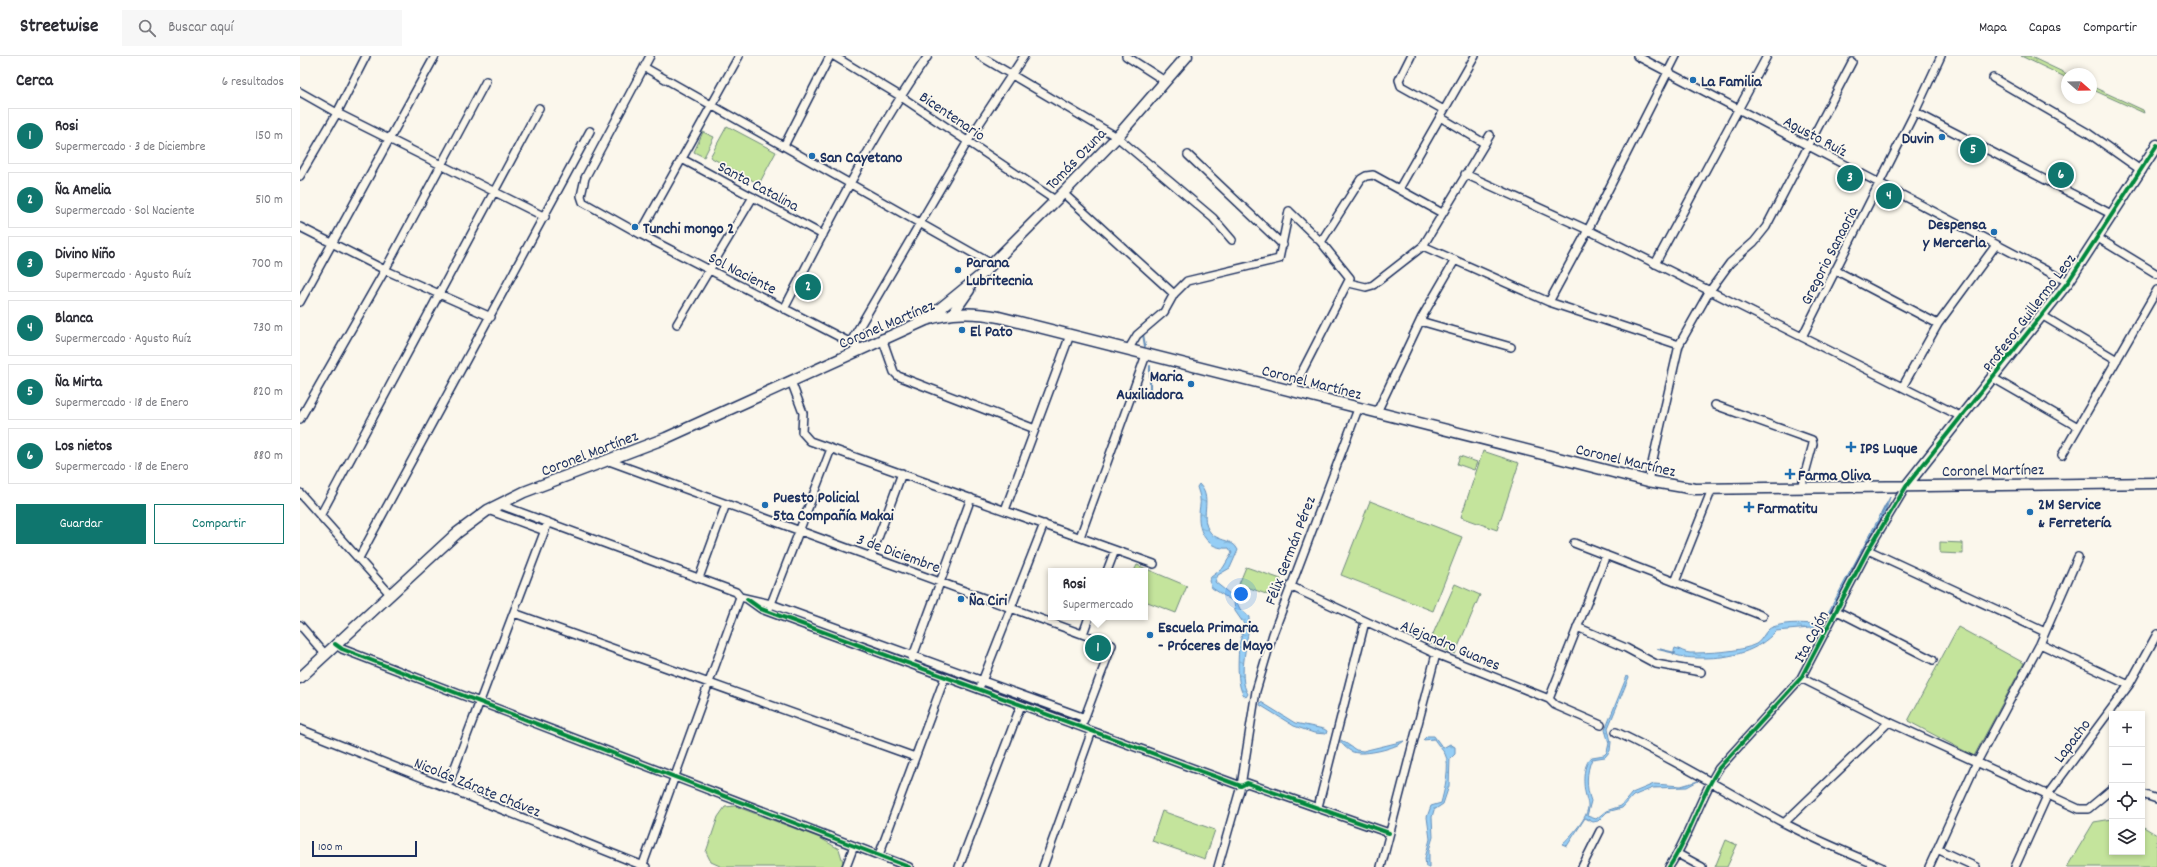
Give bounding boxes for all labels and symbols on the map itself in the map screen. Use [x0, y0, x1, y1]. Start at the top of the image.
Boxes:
north arrow [2061, 68, 2097, 104]
place label: La Familia [1701, 71, 1763, 94]
marker: La Familia [1688, 75, 1698, 85]
street label: Bicentenario [914, 87, 989, 148]
street label: Agusto Ruíz [1779, 111, 1851, 164]
street label: Tomás Ozuna [1041, 123, 1113, 196]
place label: Duvin [1902, 128, 1934, 151]
marker: Duvin [1937, 132, 1947, 142]
pin: 5 [1960, 135, 1986, 165]
place label: San Cayetano [820, 147, 902, 170]
marker: San Cayetano [807, 151, 817, 161]
street label: Santa Catalina [713, 156, 803, 219]
pin: 6 [2048, 160, 2074, 190]
pin: 3 [1837, 163, 1863, 193]
pin: 4 [1876, 181, 1902, 211]
street label: Gregorio Sanaoria [1796, 202, 1865, 309]
place label: Despensa y Mercerla [1923, 214, 1987, 255]
place label: Tunchi mongo 2 [643, 218, 734, 241]
marker: Tunchi mongo 2 [630, 222, 640, 232]
marker: Despensa y Mercerla [1989, 227, 1999, 237]
street label: Sol Naciente [704, 247, 780, 301]
street label: Profesor Guillermo Leoz [1978, 249, 2082, 378]
place label: Parana Lubritecnia [966, 252, 1034, 293]
marker: Parana Lubritecnia [953, 265, 963, 275]
pin: 2 [795, 272, 821, 302]
street label: Coronel Martínez [835, 295, 938, 356]
place label: El Pato [970, 321, 1013, 344]
marker: El Pato [957, 325, 967, 335]
street label: Coronel Martínez [1259, 360, 1364, 407]
place label: Maria Auxiliadora [1116, 366, 1184, 407]
marker: Maria Auxiliadora [1186, 379, 1196, 389]
street label: Coronel Martínez [538, 425, 642, 483]
place label: IPS Luque [1860, 438, 1917, 461]
street label: Coronel Martínez [1573, 439, 1678, 484]
marker: IPS Luque [1845, 441, 1857, 453]
street label: Coronel Martínez [1942, 459, 2044, 484]
place label: Farma Oliva [1798, 465, 1872, 488]
marker: Farma Oliva [1785, 469, 1795, 479]
place label: Puesto Policial 5ta Compañía Makai [773, 487, 894, 528]
street label: Félix Germán Pérez [1260, 493, 1323, 609]
place label: 2M Service & Ferretería [2038, 494, 2113, 535]
place label: Farmatitu [1757, 498, 1818, 521]
marker: Puesto Policial 5ta Compañía Makai [760, 500, 770, 510]
marker: Farmatitu [1744, 502, 1754, 512]
marker: 2M Service & Ferretería [2025, 507, 2035, 517]
street label: 3 de Diciembre [853, 529, 943, 580]
your location [1231, 584, 1251, 604]
place label: Ña Ciri [969, 590, 1007, 613]
marker: Ña Ciri [956, 594, 966, 604]
street label: Ita Cajón [1789, 607, 1836, 667]
street label: Alejandro Guanes [1396, 615, 1504, 678]
place label: Escuela Primaria - Próceres de Mayo [1158, 617, 1273, 658]
marker: Escuela Primaria - Próceres de Mayo [1145, 630, 1155, 640]
pin: 1 [1085, 633, 1111, 663]
street label: Lapacho [2049, 715, 2097, 768]
street label: Nicolás Zárate Chávez [410, 752, 544, 824]
scale bar [312, 839, 417, 858]

